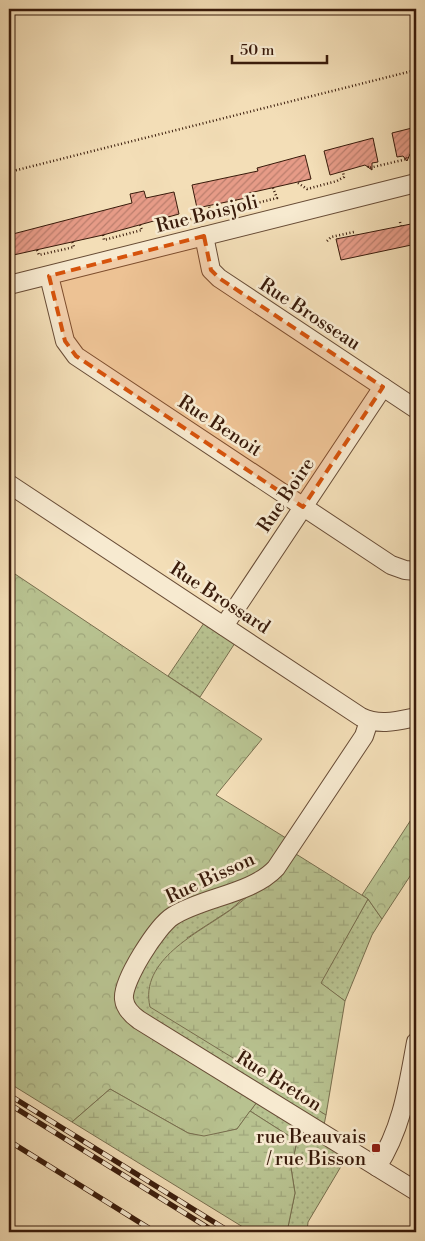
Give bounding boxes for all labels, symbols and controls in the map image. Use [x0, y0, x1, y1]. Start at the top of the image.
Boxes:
scale bar [232, 32, 328, 64]
text: 50 m [240, 41, 274, 60]
street label: Rue Boisjoli [153, 190, 261, 238]
street label: Rue Brosseau [255, 272, 365, 356]
street label: Rue Benoit [174, 390, 267, 462]
street label: Rue Boire [252, 453, 320, 537]
street label: Rue Brossard [165, 557, 275, 639]
street label: Rue Bisson [162, 847, 258, 909]
street label: Rue Breton [232, 1045, 326, 1117]
place label: rue Beauvais / rue Bisson [256, 1125, 366, 1171]
marker: rue Beauvais / rue Bisson [370, 1142, 382, 1154]

